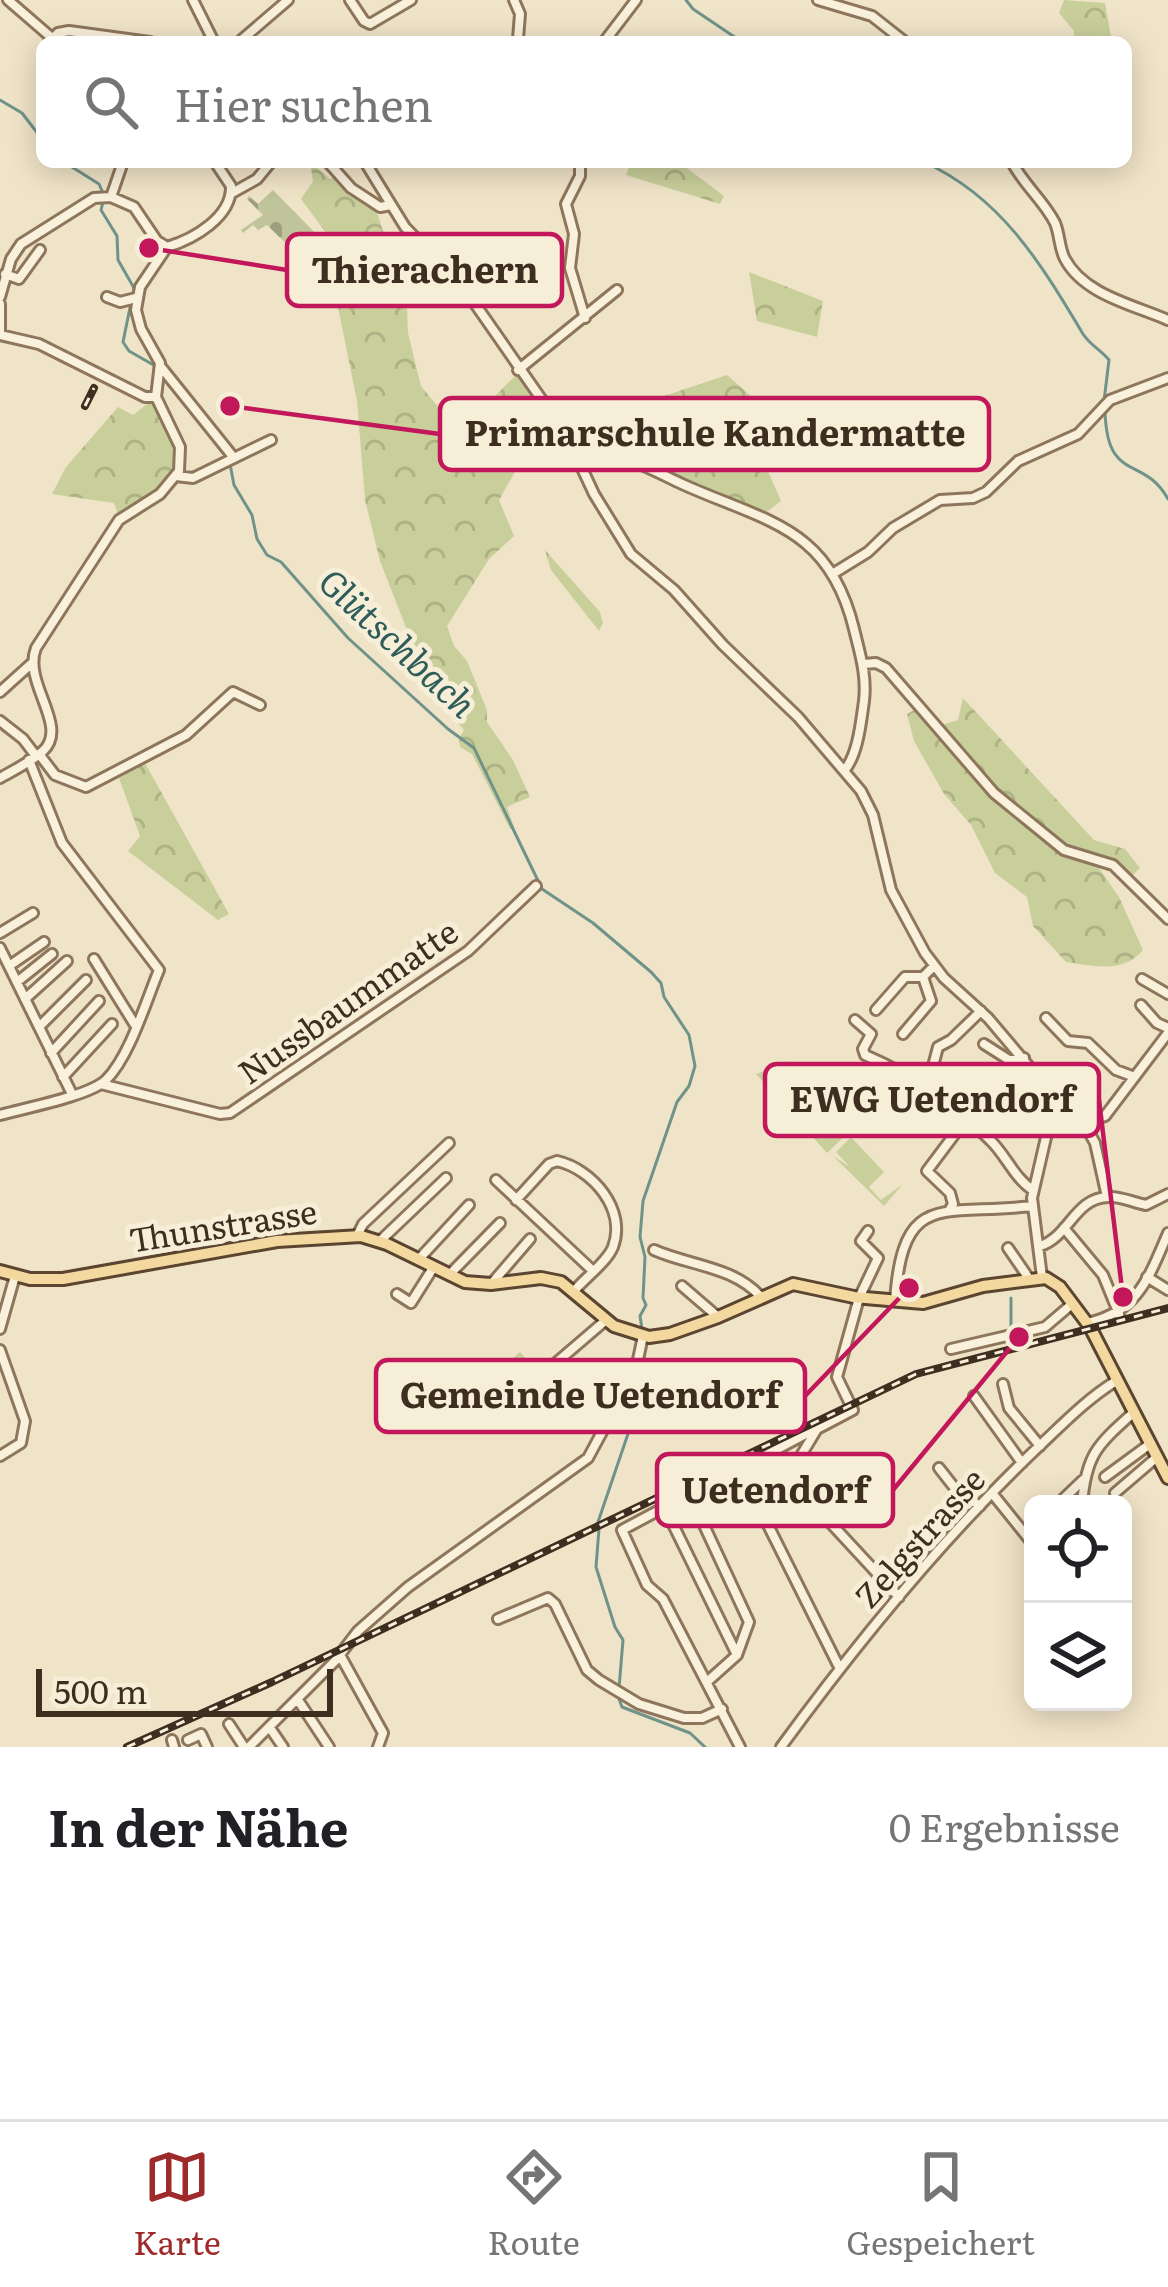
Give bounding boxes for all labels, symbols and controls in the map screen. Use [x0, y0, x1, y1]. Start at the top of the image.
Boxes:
search box [36, 36, 1132, 168]
icon: search [78, 69, 144, 135]
text: Hier suchen [174, 69, 433, 136]
callout: Thierachern [287, 234, 562, 306]
text: Thierachern [311, 241, 539, 294]
callout: Primarschule Kandermatte [440, 398, 989, 470]
text: Primarschule Kandermatte [464, 404, 966, 457]
water label: Glütschbach [308, 554, 489, 728]
street label: Nussbaummatte [227, 906, 466, 1094]
callout: EWG Uetendorf [765, 1064, 1099, 1136]
text: EWG Uetendorf [789, 1070, 1078, 1123]
street label: Thunstrasse [125, 1185, 320, 1263]
callout: Gemeinde Uetendorf [376, 1360, 805, 1432]
text: Gemeinde Uetendorf [400, 1366, 784, 1419]
callout: Uetendorf [657, 1454, 893, 1526]
street label: Zelgstrasse [842, 1455, 995, 1618]
text: Uetendorf [681, 1461, 873, 1514]
map controls [1024, 1495, 1132, 1711]
button: locate [1024, 1495, 1132, 1603]
button: layers [1024, 1603, 1132, 1711]
scale bar [36, 1663, 333, 1716]
text: 500 m [54, 1665, 148, 1714]
text: In der Nähe [48, 1787, 349, 1863]
text: 0 Ergebnisse [889, 1796, 1120, 1854]
tab: Karte [133, 2144, 221, 2265]
tab: Route [487, 2144, 580, 2265]
tab: Gespeichert [846, 2144, 1035, 2265]

